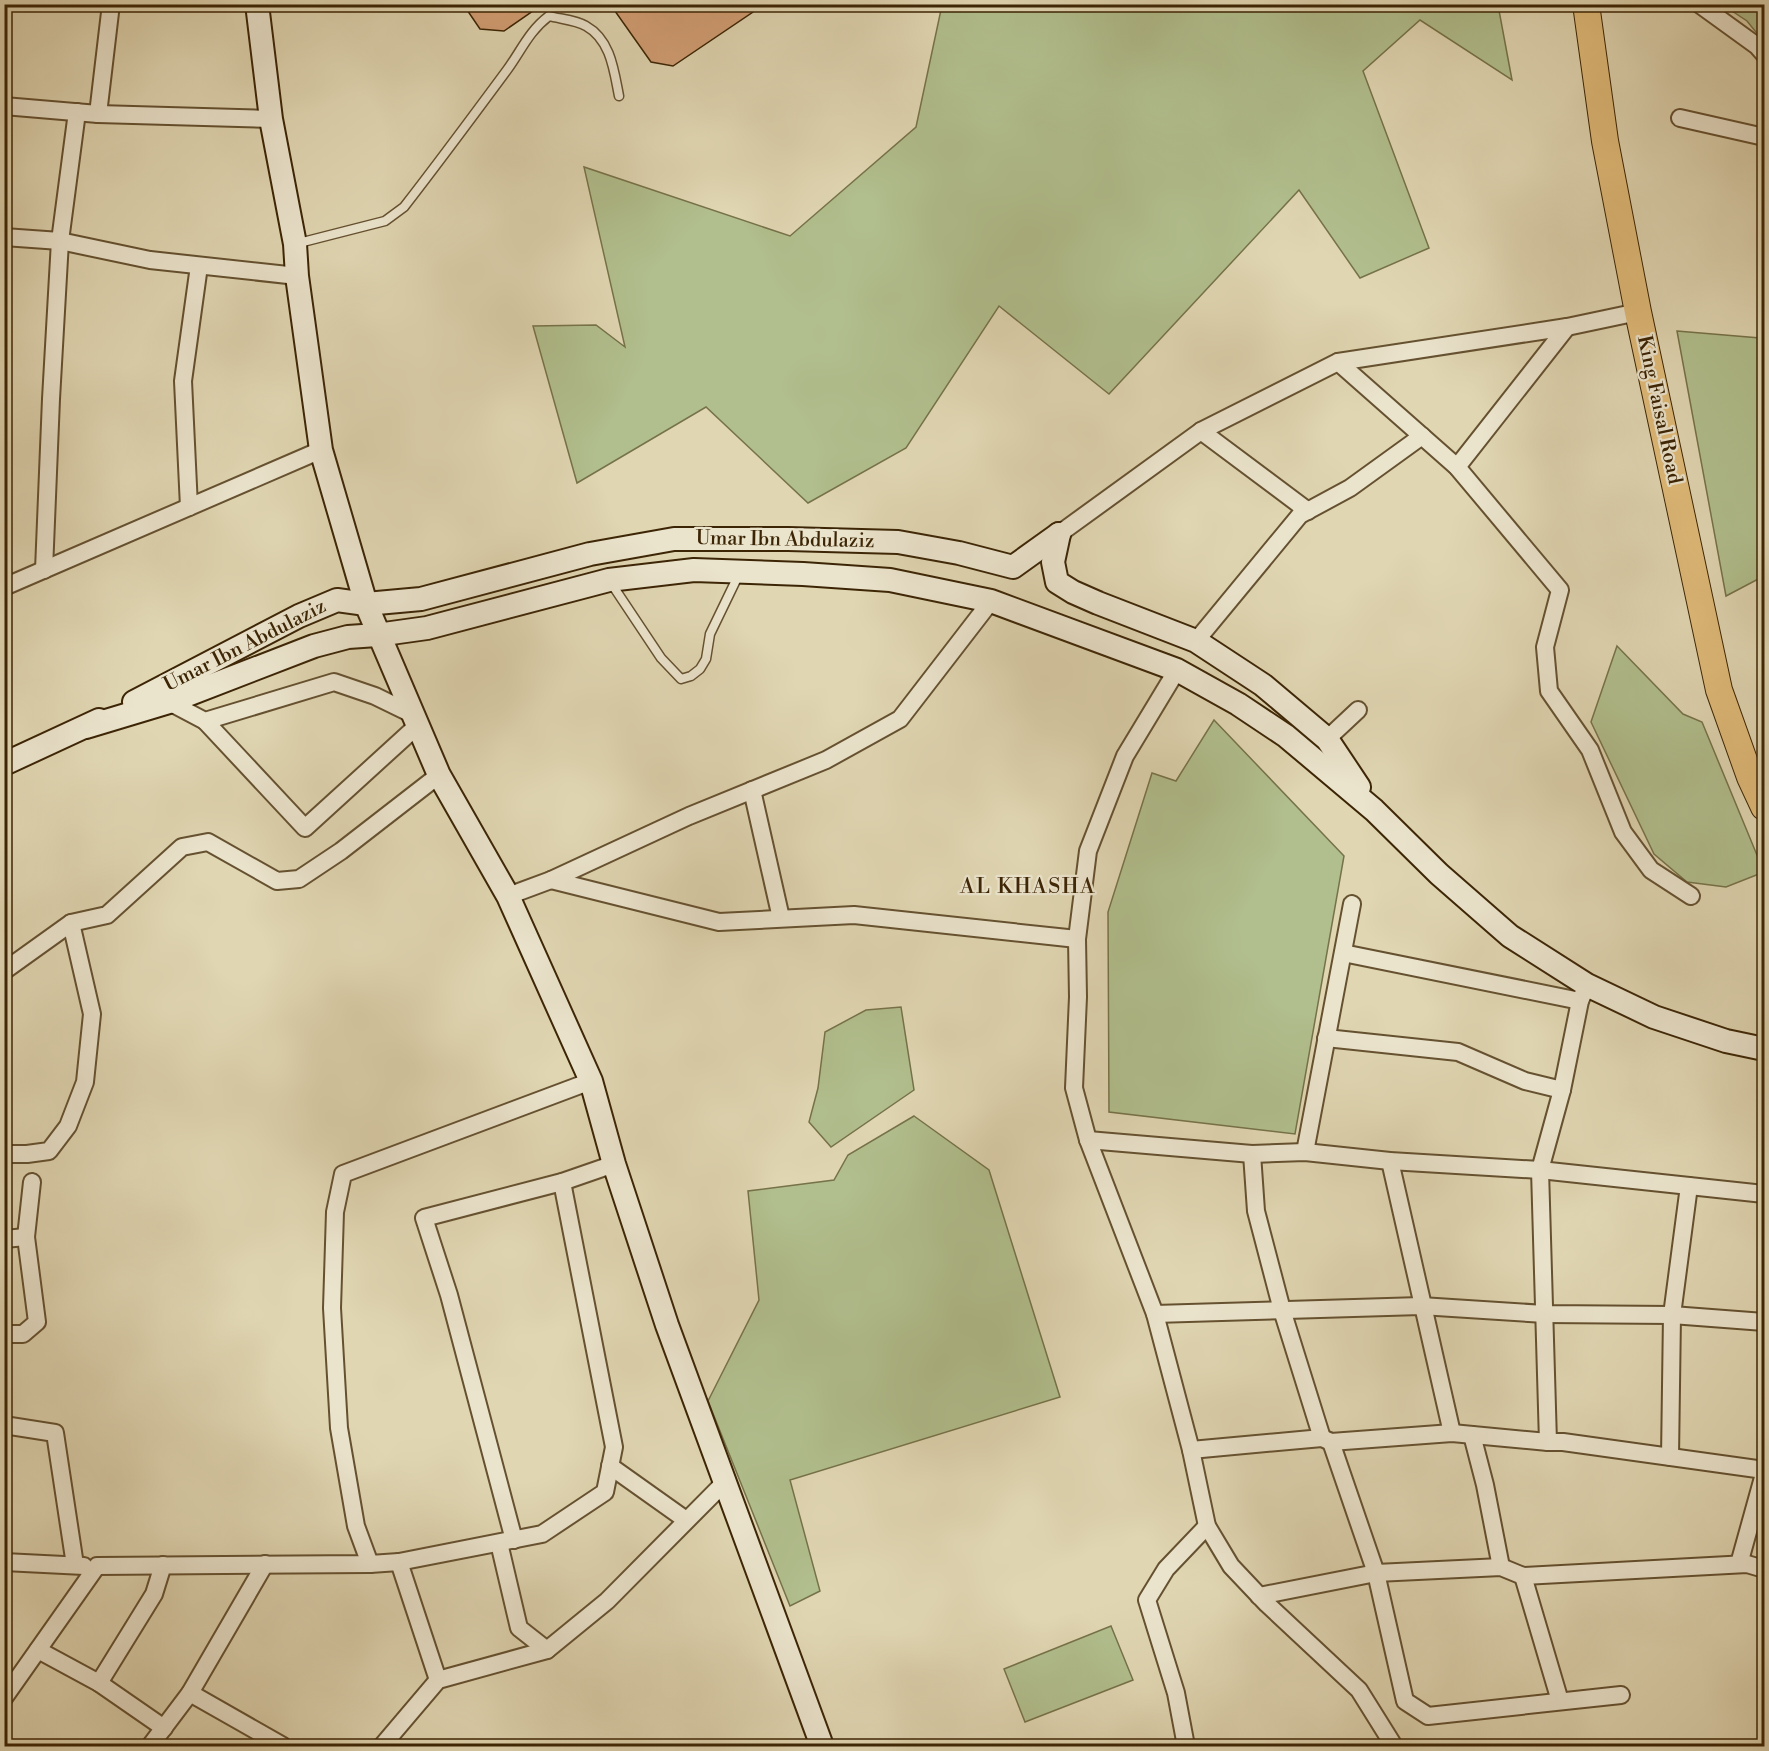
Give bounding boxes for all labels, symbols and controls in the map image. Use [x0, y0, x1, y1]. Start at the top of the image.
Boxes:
street label: King Faisal Road [1631, 333, 1687, 487]
street label: Umar Ibn Abdulaziz [695, 526, 875, 554]
street label: Umar Ibn Abdulaziz [160, 594, 330, 698]
district label: AL KHASHA [959, 874, 1096, 900]

